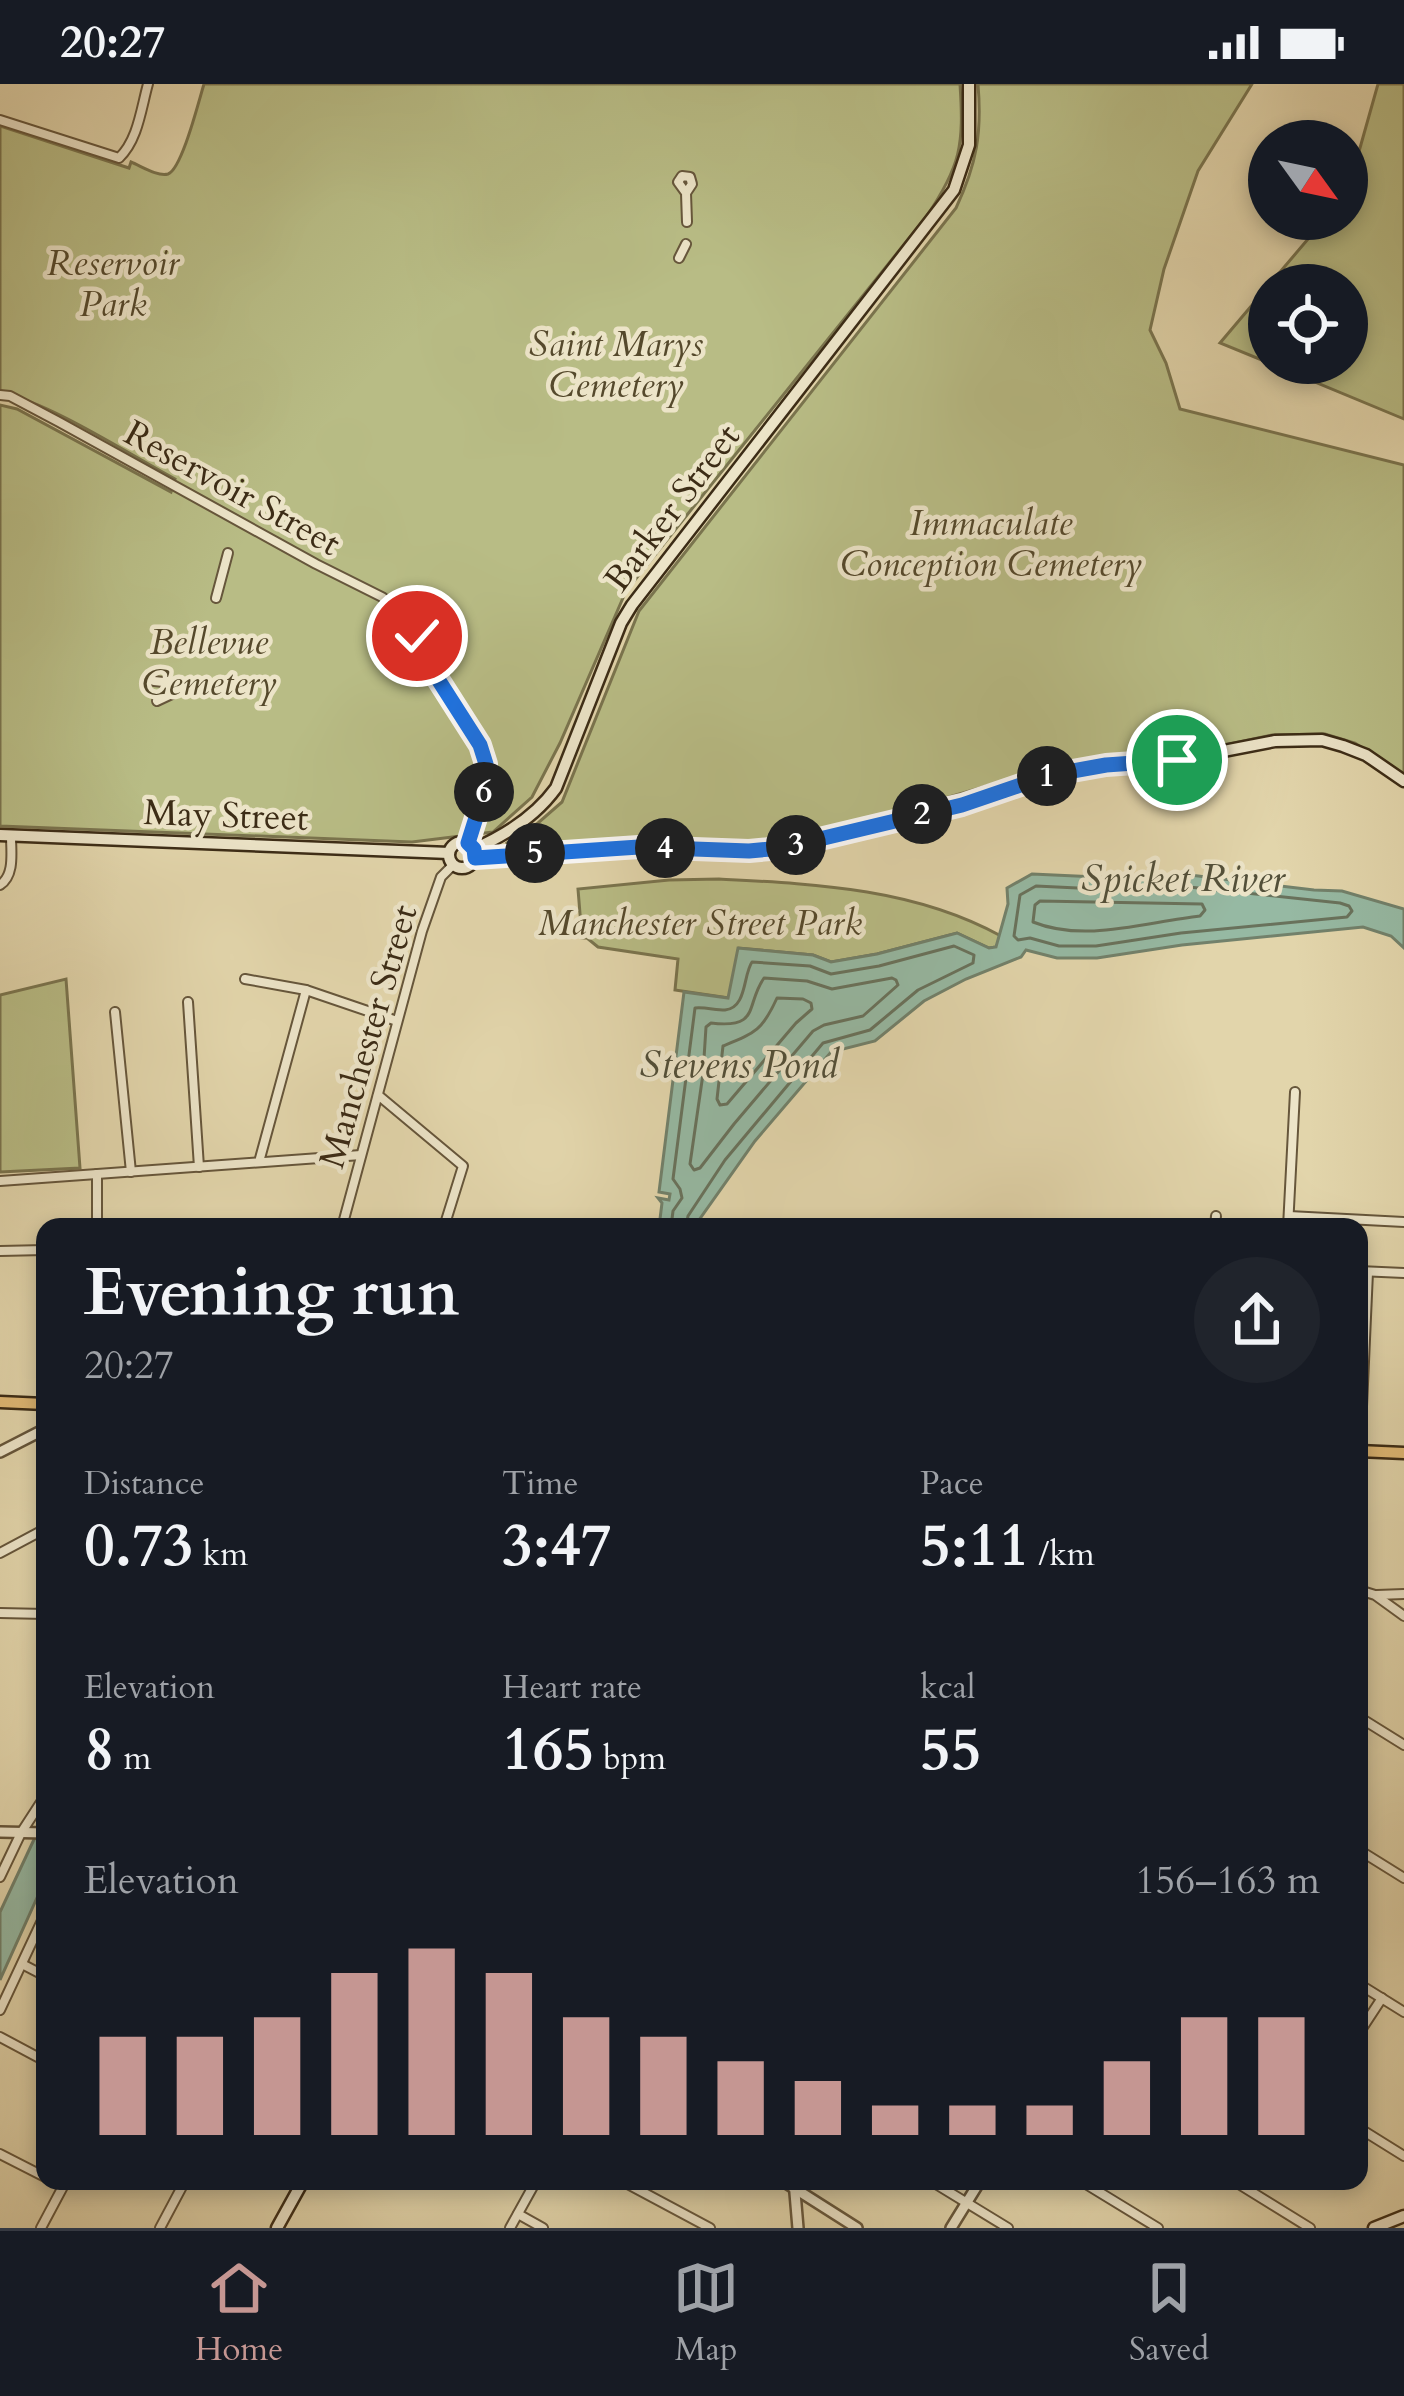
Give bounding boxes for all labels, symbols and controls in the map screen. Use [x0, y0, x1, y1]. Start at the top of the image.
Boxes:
text: 20:27 [60, 12, 165, 73]
north arrow [1248, 120, 1368, 240]
map controls [1248, 120, 1368, 384]
park label: Reservoir Park [47, 239, 180, 329]
button: locate [1248, 264, 1368, 384]
park label: Saint Marys Cemetery [529, 320, 703, 410]
street label: Reservoir Street [115, 409, 349, 568]
street label: Barker Street [593, 414, 751, 602]
park label: Immaculate Conception Cemetery [840, 499, 1142, 589]
pin [366, 585, 468, 687]
icon: check [384, 603, 450, 669]
park label: Bellevue Cemetery [141, 618, 277, 708]
pin [1126, 709, 1228, 811]
icon: arrive [1144, 727, 1210, 793]
pin: 1 [1017, 746, 1077, 806]
text: 1 [1039, 753, 1055, 798]
pin: 6 [454, 762, 514, 822]
text: 6 [476, 769, 492, 814]
pin: 2 [892, 784, 952, 844]
street label: May Street [143, 788, 309, 843]
text: 2 [914, 791, 930, 836]
pin: 3 [766, 815, 826, 875]
pin: 4 [635, 818, 695, 878]
text: 3 [788, 822, 804, 867]
pin: 5 [505, 823, 565, 883]
text: 4 [657, 825, 673, 870]
text: 5 [527, 830, 543, 875]
water label: Spicket River [1081, 852, 1286, 905]
street label: Manchester Street [307, 899, 429, 1174]
park label: Manchester Street Park [538, 899, 862, 948]
water label: Stevens Pond [640, 1038, 841, 1091]
text: Evening run [84, 1249, 459, 1338]
button: share [1194, 1257, 1320, 1383]
text: 20:27 [84, 1339, 174, 1392]
text: Distance [84, 1461, 205, 1506]
text: Time [502, 1461, 578, 1506]
text: Pace [920, 1461, 984, 1506]
text: 0.73 [84, 1506, 194, 1587]
text: 3:47 [502, 1506, 612, 1587]
text: 5:11 [920, 1506, 1030, 1587]
text: km [194, 1532, 248, 1577]
text: /km [1030, 1532, 1095, 1577]
text: Elevation [84, 1665, 215, 1710]
text: Heart rate [502, 1665, 642, 1710]
text: kcal [920, 1665, 975, 1710]
text: 8 [84, 1710, 115, 1791]
text: 165 [502, 1710, 594, 1791]
text: 55 [920, 1710, 981, 1791]
text: m [115, 1736, 152, 1781]
text: bpm [594, 1736, 666, 1781]
text: Elevation [84, 1854, 239, 1907]
text: 156–163 m [1135, 1854, 1320, 1907]
tab: Home [195, 2255, 283, 2372]
tab: Map [673, 2255, 739, 2372]
tab: Saved [1129, 2255, 1209, 2372]

